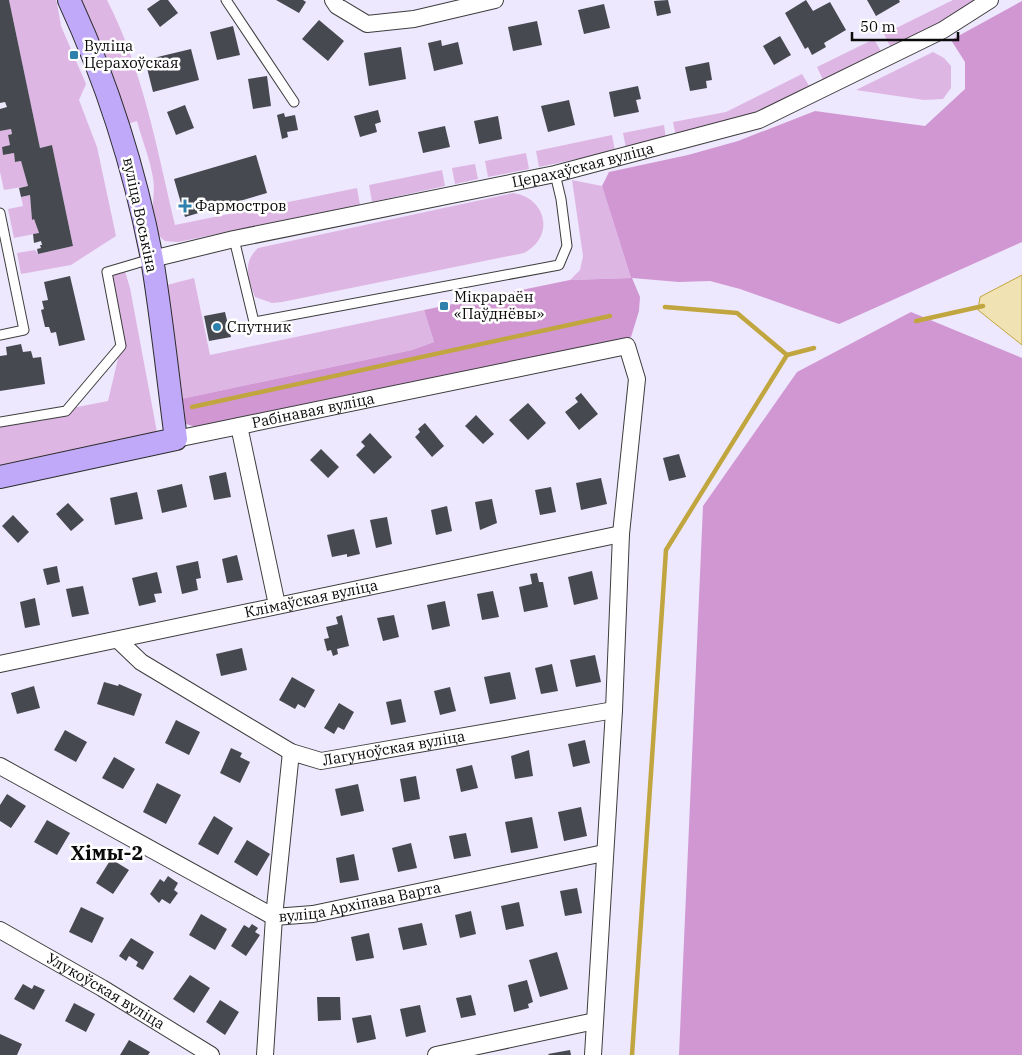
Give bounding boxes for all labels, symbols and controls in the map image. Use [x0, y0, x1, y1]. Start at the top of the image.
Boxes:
scale bar [852, 10, 958, 42]
text: 50 m [860, 17, 896, 36]
place label: Вуліца Церахоўская [84, 36, 179, 72]
marker: Вуліца Церахоўская [68, 49, 80, 61]
street label: Церахаўская вуліца [510, 138, 656, 192]
street label: вуліца Воськіна [119, 156, 162, 274]
place label: Фармостров [195, 196, 287, 215]
marker: Фармостров [179, 200, 191, 212]
place label: Мікрараён «Паўднёвы» [454, 287, 544, 323]
marker: Мікрараён «Паўднёвы» [438, 300, 450, 312]
place label: Спутник [227, 317, 291, 336]
marker: Спутник [211, 321, 223, 333]
street label: Рабінавая вуліца [250, 388, 376, 432]
street label: Клімаўская вуліца [243, 575, 380, 622]
street label: Лагуноўская вуліца [321, 726, 466, 770]
district label: Хімы-2 [70, 839, 144, 866]
street label: вуліца Архіпава Варта [278, 877, 443, 926]
street label: Улукоўская вуліца [43, 948, 168, 1033]

